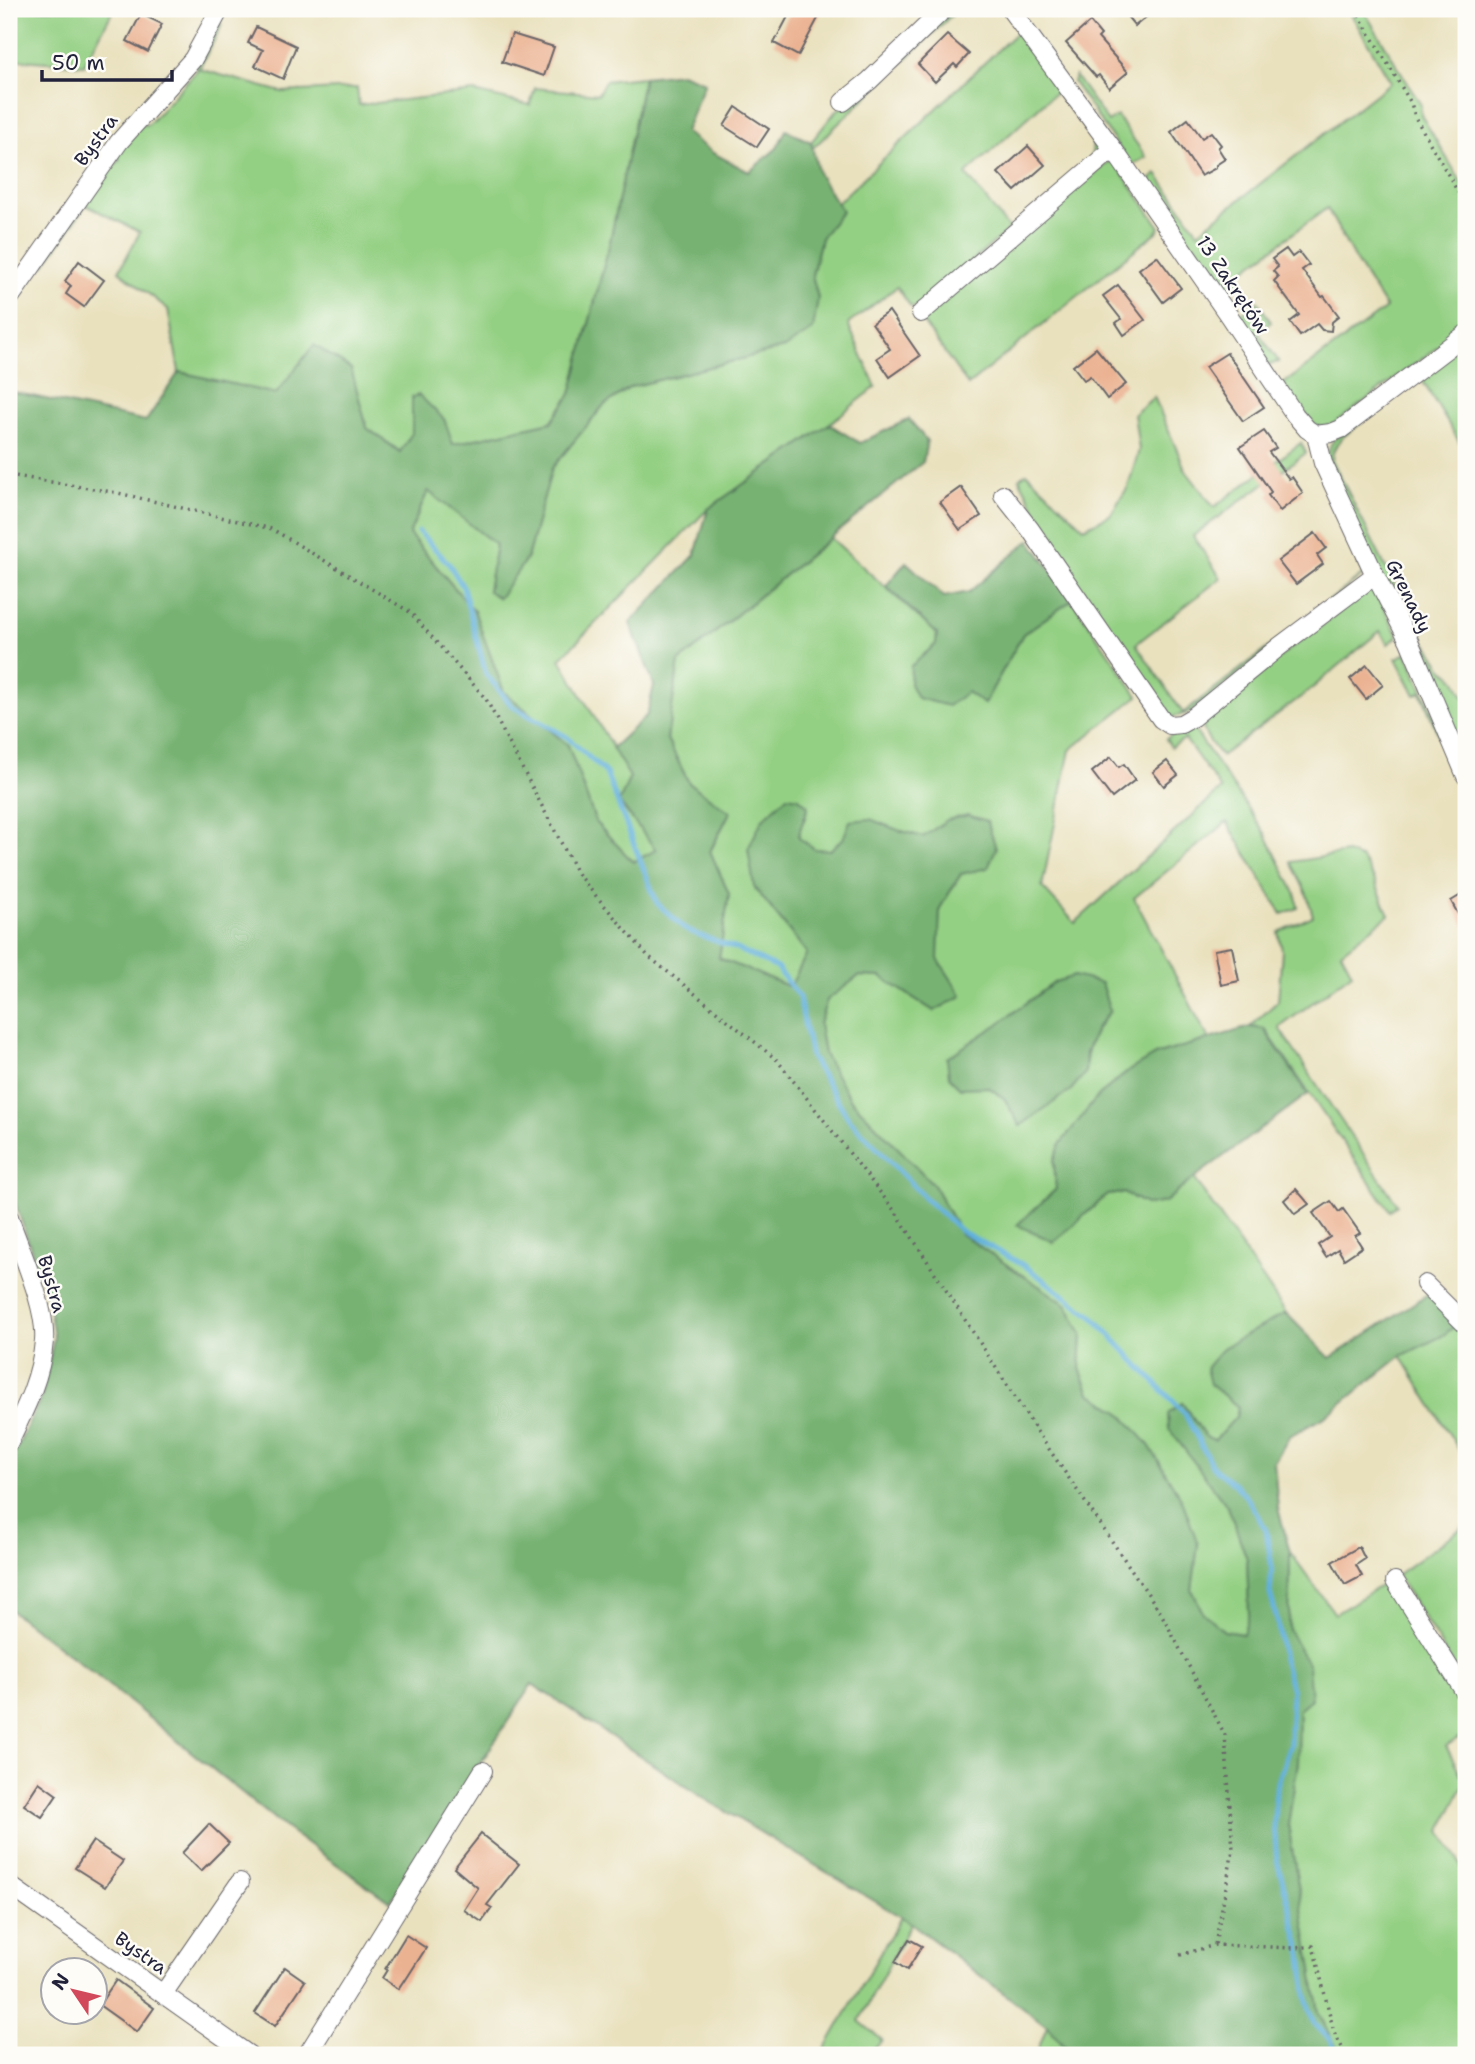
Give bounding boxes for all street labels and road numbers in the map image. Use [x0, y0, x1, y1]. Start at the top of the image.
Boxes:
street label: Bystra [69, 109, 123, 171]
street label: 13 Zakrętów [1191, 231, 1275, 339]
street label: Grenady [1380, 555, 1438, 637]
street label: Bystra [32, 1252, 72, 1316]
street label: Bystra [110, 1926, 172, 1980]

